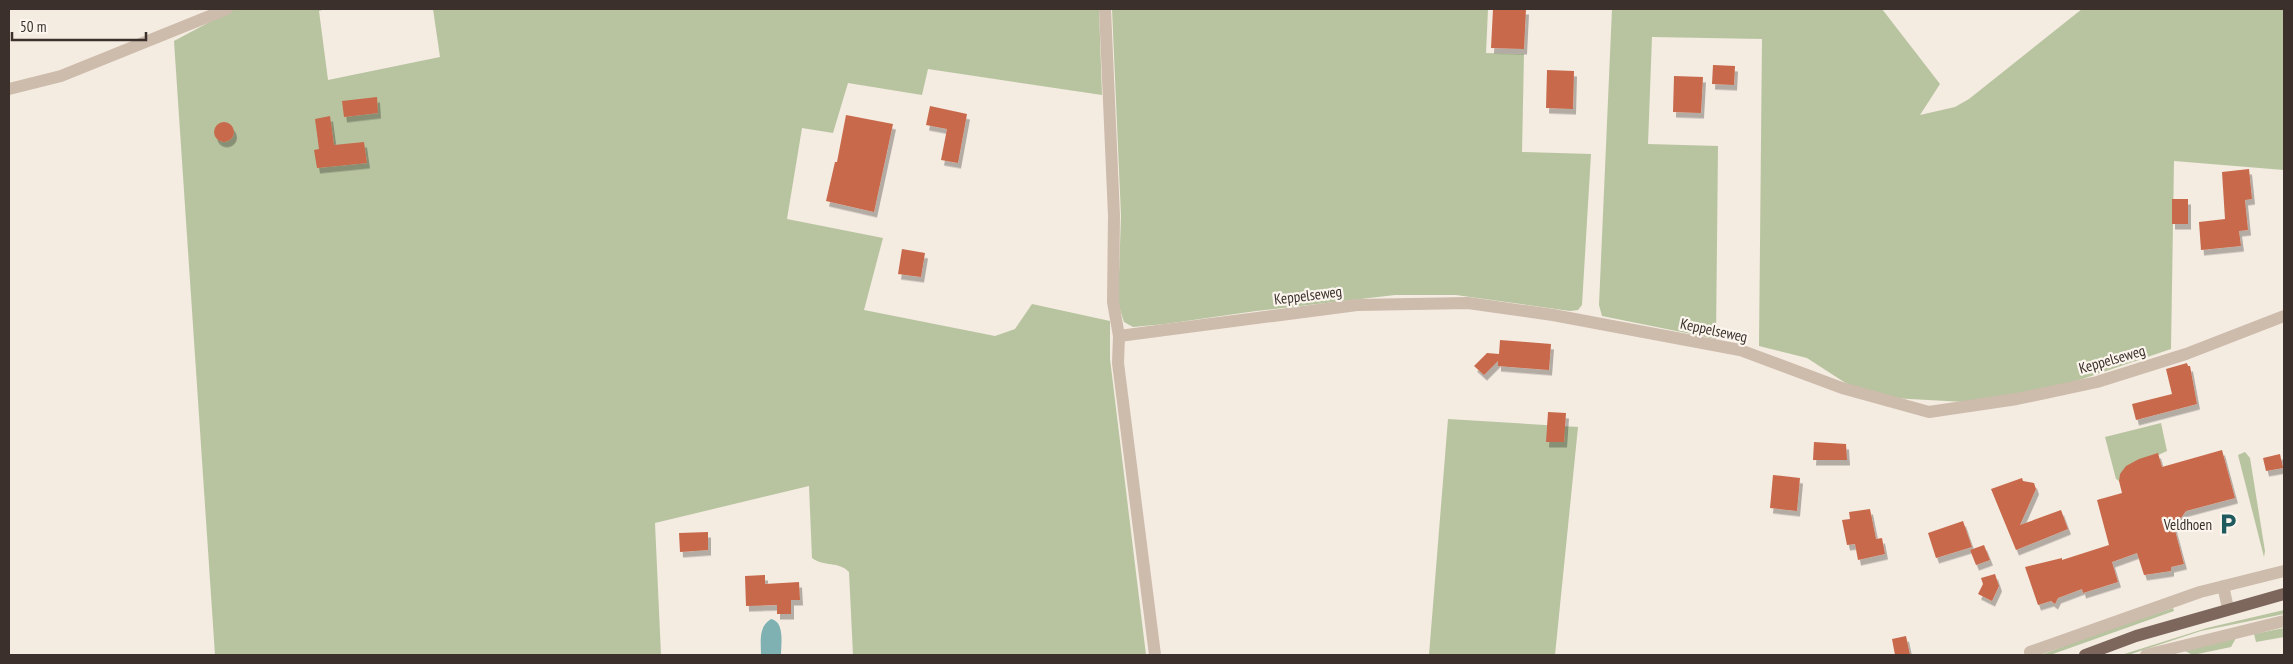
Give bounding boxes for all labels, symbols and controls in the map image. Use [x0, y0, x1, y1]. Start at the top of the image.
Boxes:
scale bar [12, 10, 146, 42]
text: 50 m [20, 17, 46, 36]
street label: Keppelseweg [1273, 281, 1343, 309]
street label: Keppelseweg [1679, 314, 1749, 346]
street label: Keppelseweg [2077, 340, 2147, 378]
parking icon: Veldhoen [2215, 511, 2241, 537]
place label: Veldhoen [2163, 515, 2212, 534]

